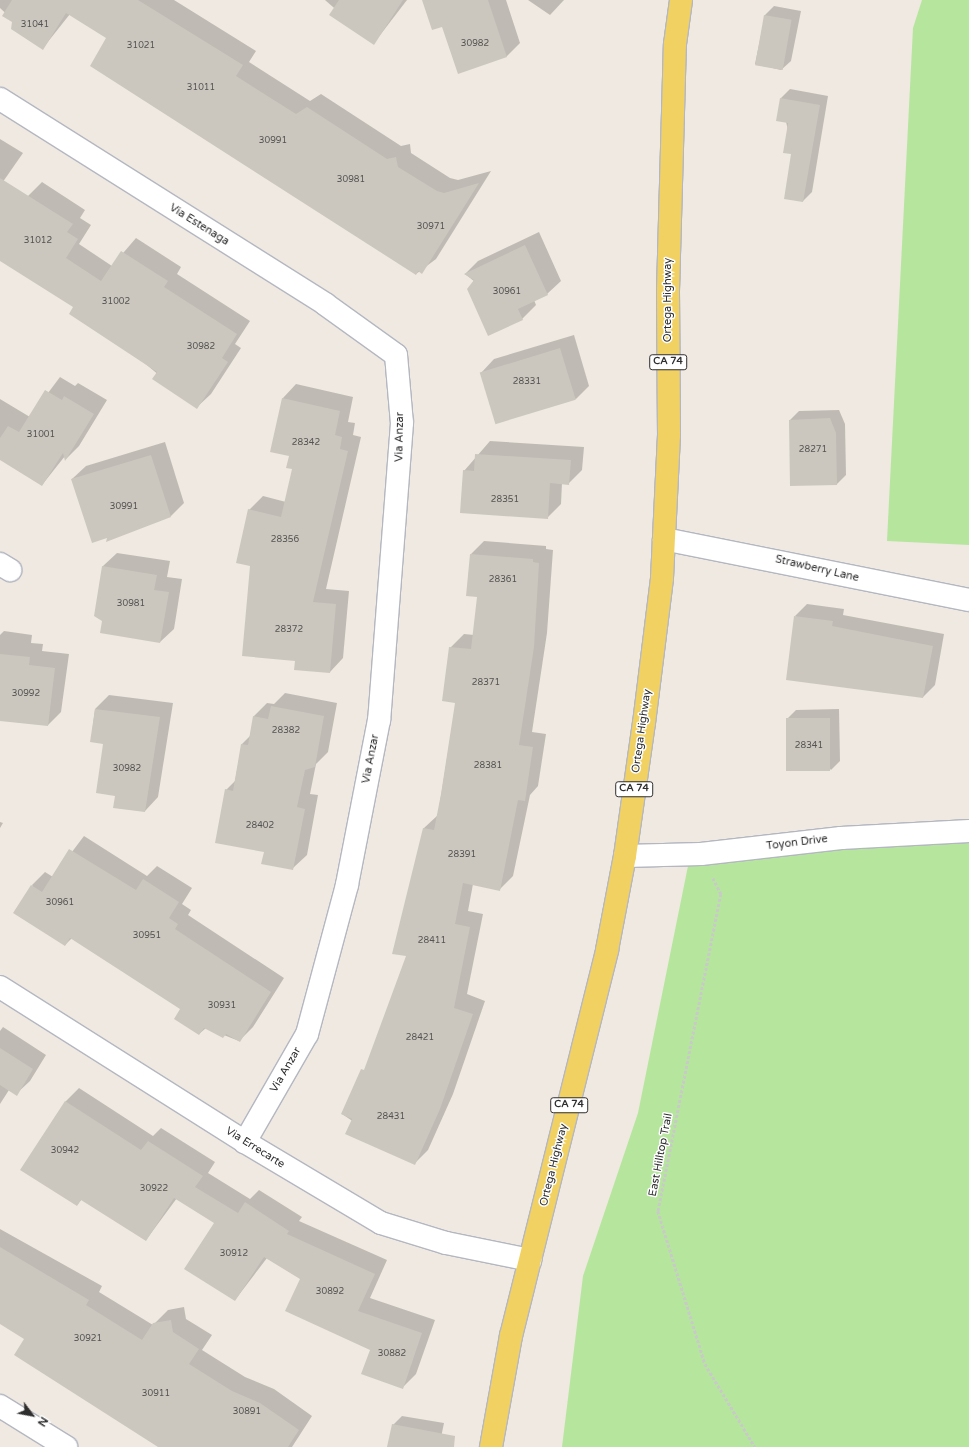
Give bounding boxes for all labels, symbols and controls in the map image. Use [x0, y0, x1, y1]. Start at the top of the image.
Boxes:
house number: 31041 [21, 20, 49, 30]
house number: 30982 [461, 39, 489, 49]
house number: 31021 [127, 41, 155, 51]
house number: 31011 [187, 83, 215, 93]
house number: 30991 [259, 136, 287, 146]
house number: 30981 [337, 175, 365, 185]
street label: Via Estenaga [167, 201, 231, 249]
house number: 30971 [417, 222, 445, 232]
house number: 31012 [24, 236, 52, 246]
street label: Ortega Highway [661, 258, 675, 342]
house number: 30961 [493, 287, 521, 297]
house number: 31002 [102, 297, 130, 307]
house number: 30982 [187, 342, 215, 352]
road number: CA 74 [649, 354, 687, 370]
house number: 28331 [513, 377, 541, 387]
street label: Via Anzar [393, 412, 407, 462]
house number: 31001 [27, 430, 55, 440]
house number: 28342 [292, 438, 320, 448]
house number: 28271 [799, 445, 827, 455]
house number: 28351 [491, 495, 519, 505]
house number: 30991 [110, 502, 138, 512]
house number: 28356 [271, 535, 299, 545]
street label: Strawberry Lane [774, 553, 860, 585]
house number: 28361 [489, 575, 517, 585]
house number: 30981 [117, 599, 145, 609]
house number: 28372 [275, 625, 303, 635]
house number: 28371 [472, 678, 500, 688]
street label: Ortega Highway [630, 688, 654, 774]
house number: 30992 [12, 689, 40, 699]
house number: 28382 [272, 726, 300, 736]
street label: Via Anzar [360, 733, 382, 785]
house number: 28341 [795, 741, 823, 751]
house number: 28381 [474, 761, 502, 771]
house number: 30982 [113, 764, 141, 774]
road number: CA 74 [615, 781, 653, 797]
house number: 28402 [246, 821, 274, 831]
street label: Toyon Drive [766, 833, 828, 853]
house number: 28391 [448, 850, 476, 860]
house number: 30961 [46, 898, 74, 908]
house number: 30951 [133, 931, 161, 941]
house number: 28411 [418, 936, 446, 946]
house number: 30931 [208, 1001, 236, 1011]
house number: 28421 [406, 1033, 434, 1043]
street label: Via Anzar [268, 1045, 304, 1095]
road number: CA 74 [550, 1097, 588, 1113]
house number: 28431 [377, 1112, 405, 1122]
street label: East Hilltop Trail [646, 1112, 676, 1198]
street label: Ortega Highway [537, 1122, 571, 1208]
street label: Via Errecarte [223, 1125, 287, 1171]
house number: 30942 [51, 1146, 79, 1156]
house number: 30922 [140, 1184, 168, 1194]
house number: 30912 [220, 1249, 248, 1259]
house number: 30892 [316, 1287, 344, 1297]
house number: 30921 [74, 1334, 102, 1344]
house number: 30882 [378, 1349, 406, 1359]
house number: 30911 [142, 1389, 170, 1399]
north arrow [12, 1395, 52, 1435]
house number: 30891 [233, 1407, 261, 1417]
text: N [35, 1414, 50, 1429]

